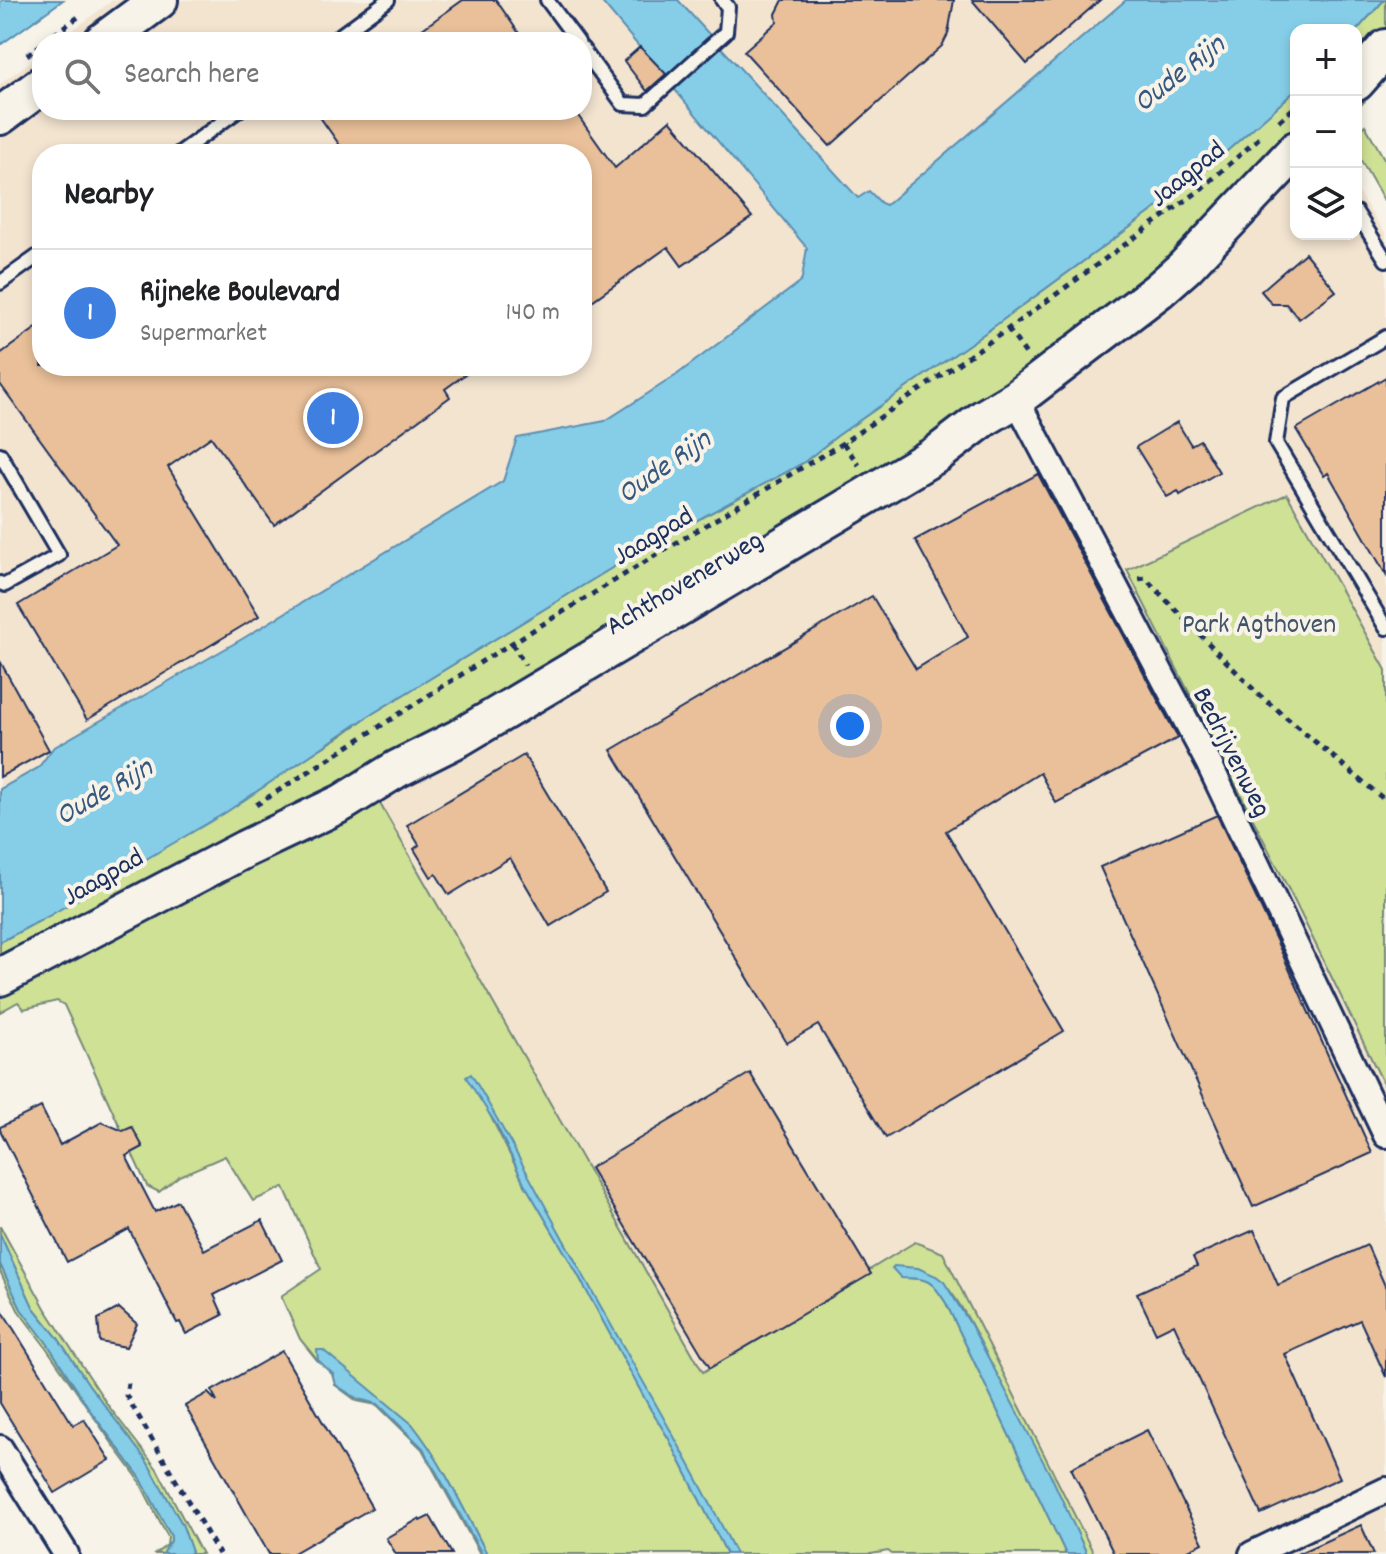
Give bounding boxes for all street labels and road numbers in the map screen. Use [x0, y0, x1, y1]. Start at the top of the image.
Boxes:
street label: Jaagpad [1142, 133, 1236, 219]
street label: Jaagpad [607, 499, 703, 578]
street label: Achthovenerweg [599, 522, 772, 648]
street label: Bedrijvenweg [1180, 681, 1279, 825]
street label: Jaagpad [56, 840, 153, 919]

